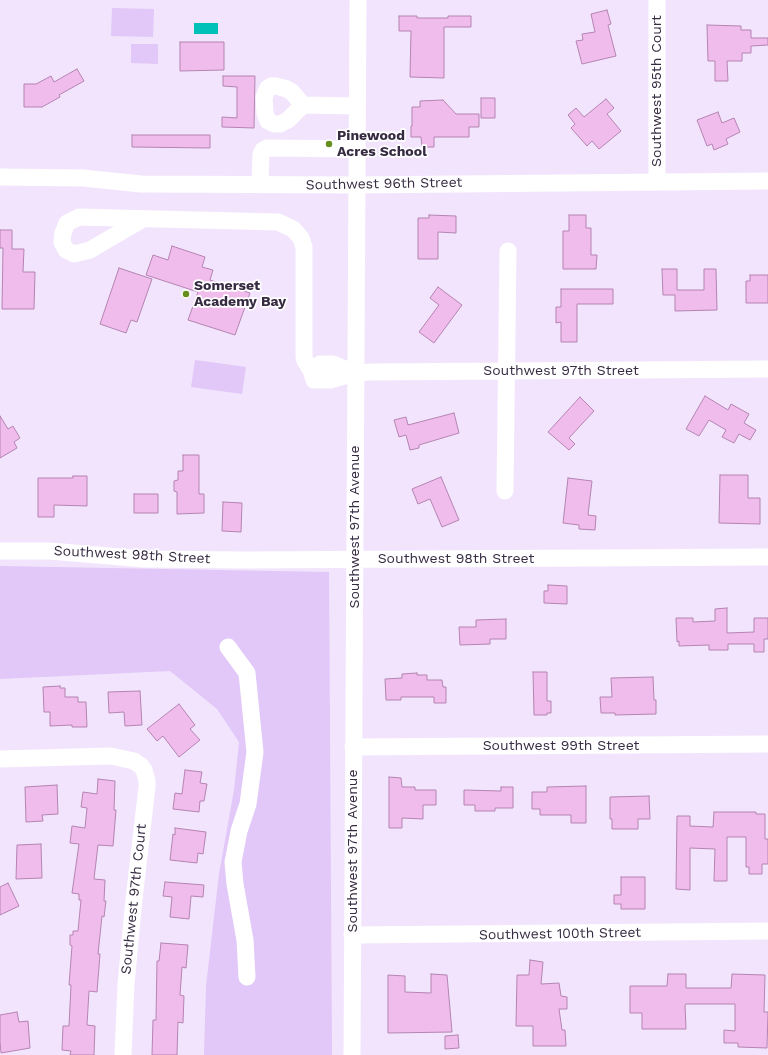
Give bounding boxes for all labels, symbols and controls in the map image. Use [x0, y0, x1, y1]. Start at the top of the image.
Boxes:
street label: Southwest 95th Court [649, 15, 665, 167]
place label: Pinewood Acres School [337, 128, 427, 160]
marker: Pinewood Acres School [324, 139, 334, 149]
street label: Southwest 96th Street [306, 174, 462, 194]
place label: Somerset Academy Bay [194, 278, 286, 310]
marker: Somerset Academy Bay [181, 289, 191, 299]
street label: Southwest 97th Street [483, 363, 639, 379]
street label: Southwest 97th Avenue [347, 445, 363, 609]
street label: Southwest 98th Street [53, 543, 211, 567]
street label: Southwest 98th Street [378, 551, 534, 567]
street label: Southwest 99th Street [483, 738, 639, 754]
street label: Southwest 97th Avenue [345, 769, 361, 933]
street label: Southwest 97th Court [118, 823, 150, 975]
street label: Southwest 100th Street [479, 924, 641, 944]

